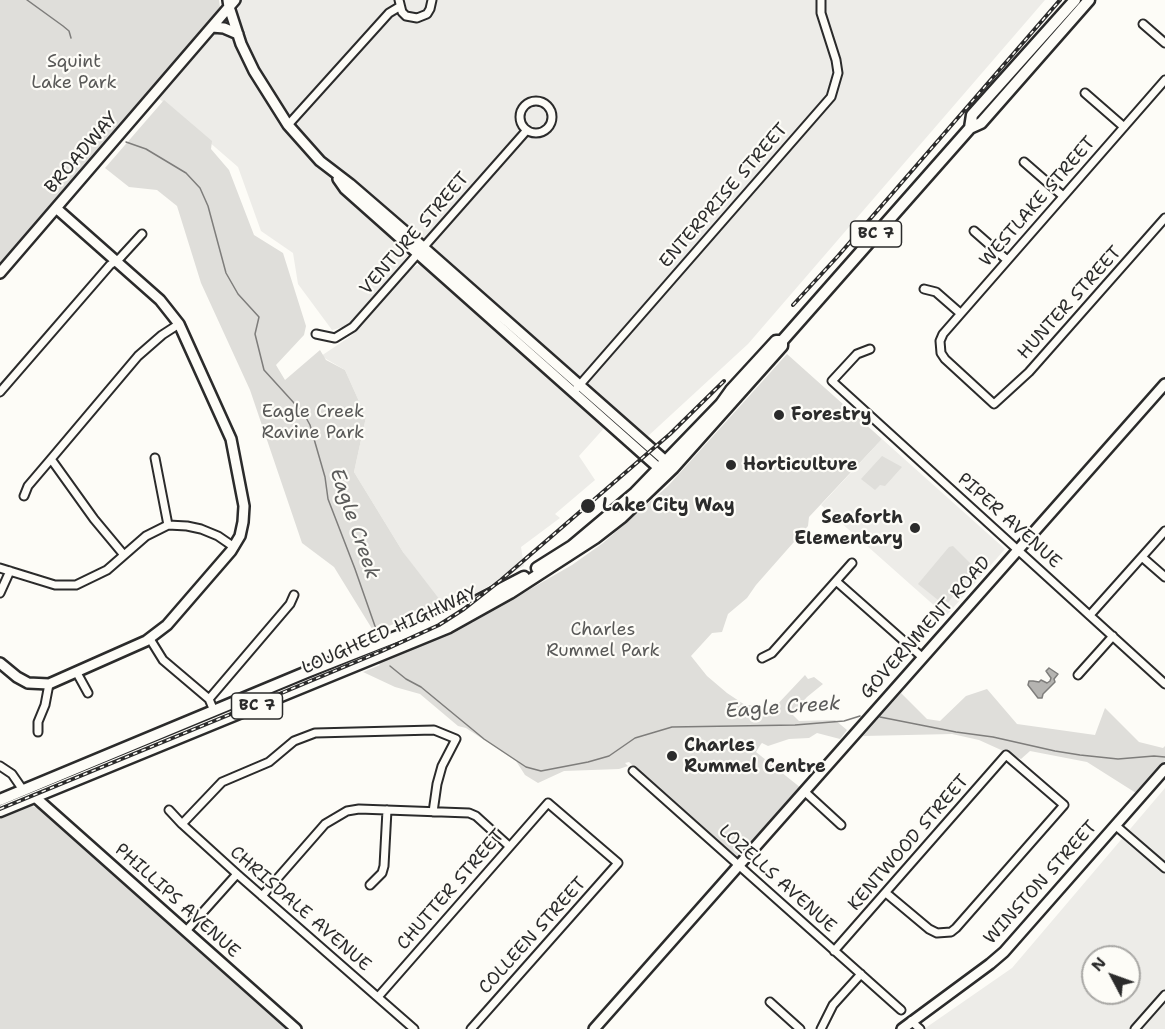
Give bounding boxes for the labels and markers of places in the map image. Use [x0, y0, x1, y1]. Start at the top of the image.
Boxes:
place label: Forestry [791, 404, 871, 426]
marker: Forestry [772, 408, 786, 422]
place label: Horticulture [743, 454, 858, 476]
marker: Horticulture [724, 458, 738, 472]
place label: Lake City Way [602, 495, 735, 517]
marker: Lake City Way [579, 497, 597, 515]
place label: Seaforth Elementary [794, 507, 903, 550]
marker: Seaforth Elementary [908, 521, 922, 535]
place label: Charles Rummel Centre [684, 735, 826, 777]
marker: Charles Rummel Centre [665, 749, 679, 763]

